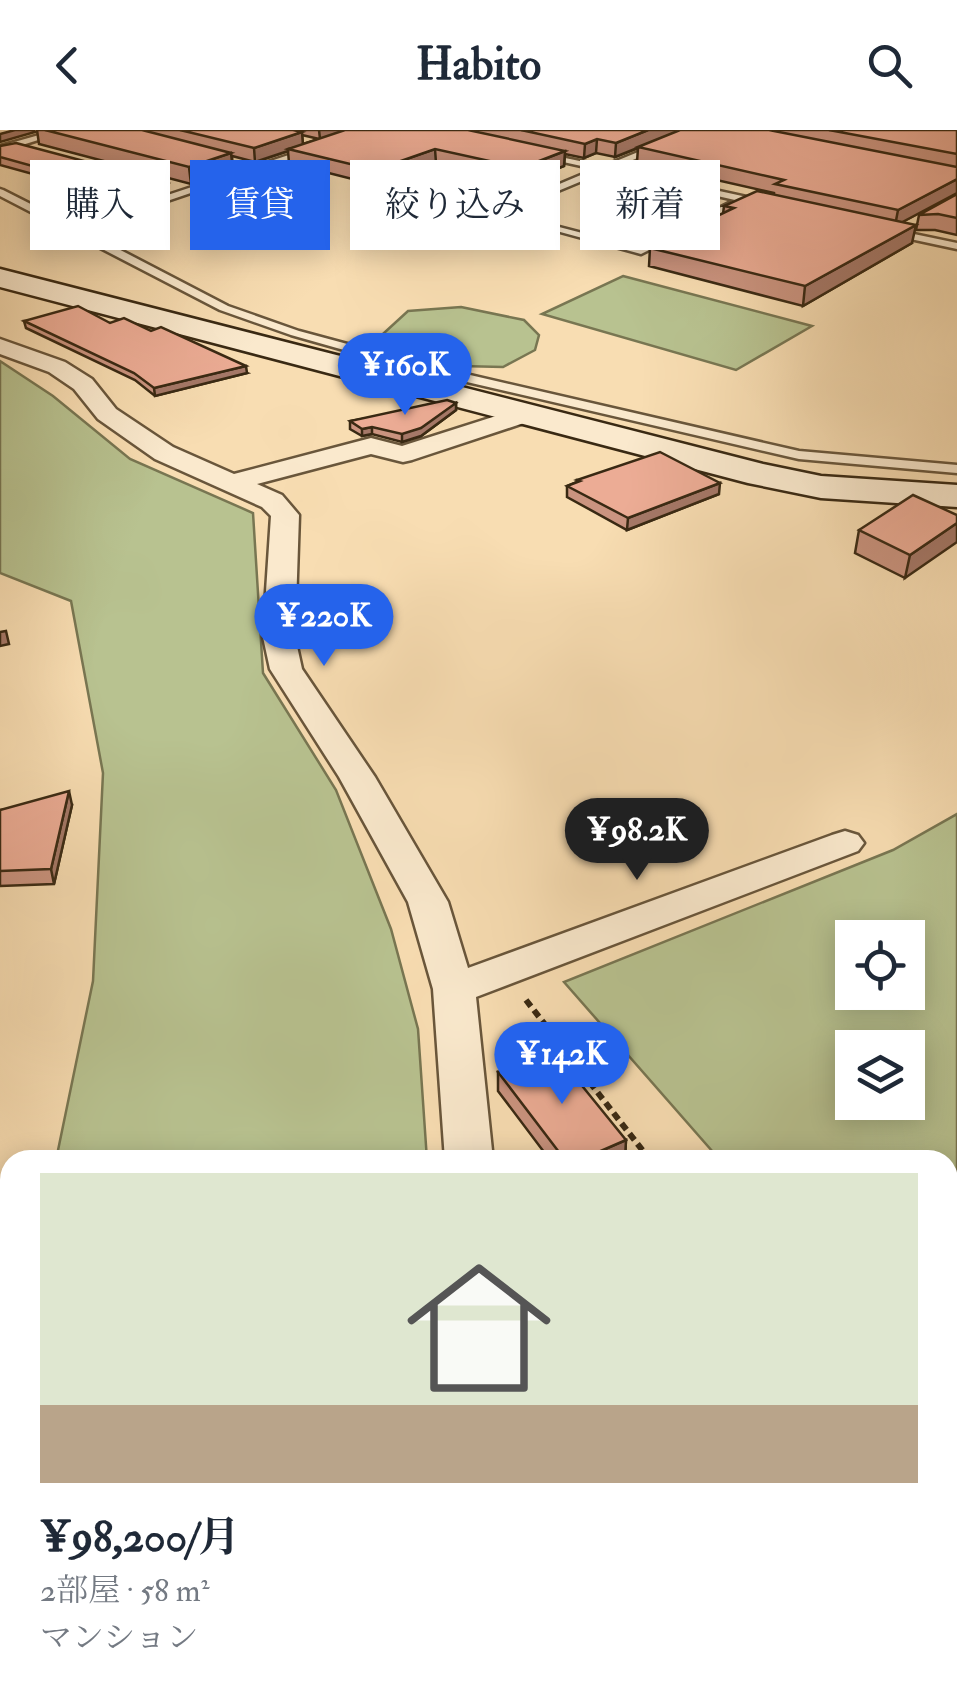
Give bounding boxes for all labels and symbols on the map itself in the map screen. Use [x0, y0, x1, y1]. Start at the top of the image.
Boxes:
pin: ¥160K [335, 333, 475, 418]
pin: ¥220K [254, 584, 394, 669]
pin: ¥98.2K [556, 798, 718, 883]
pin: ¥142K [492, 1022, 632, 1107]

